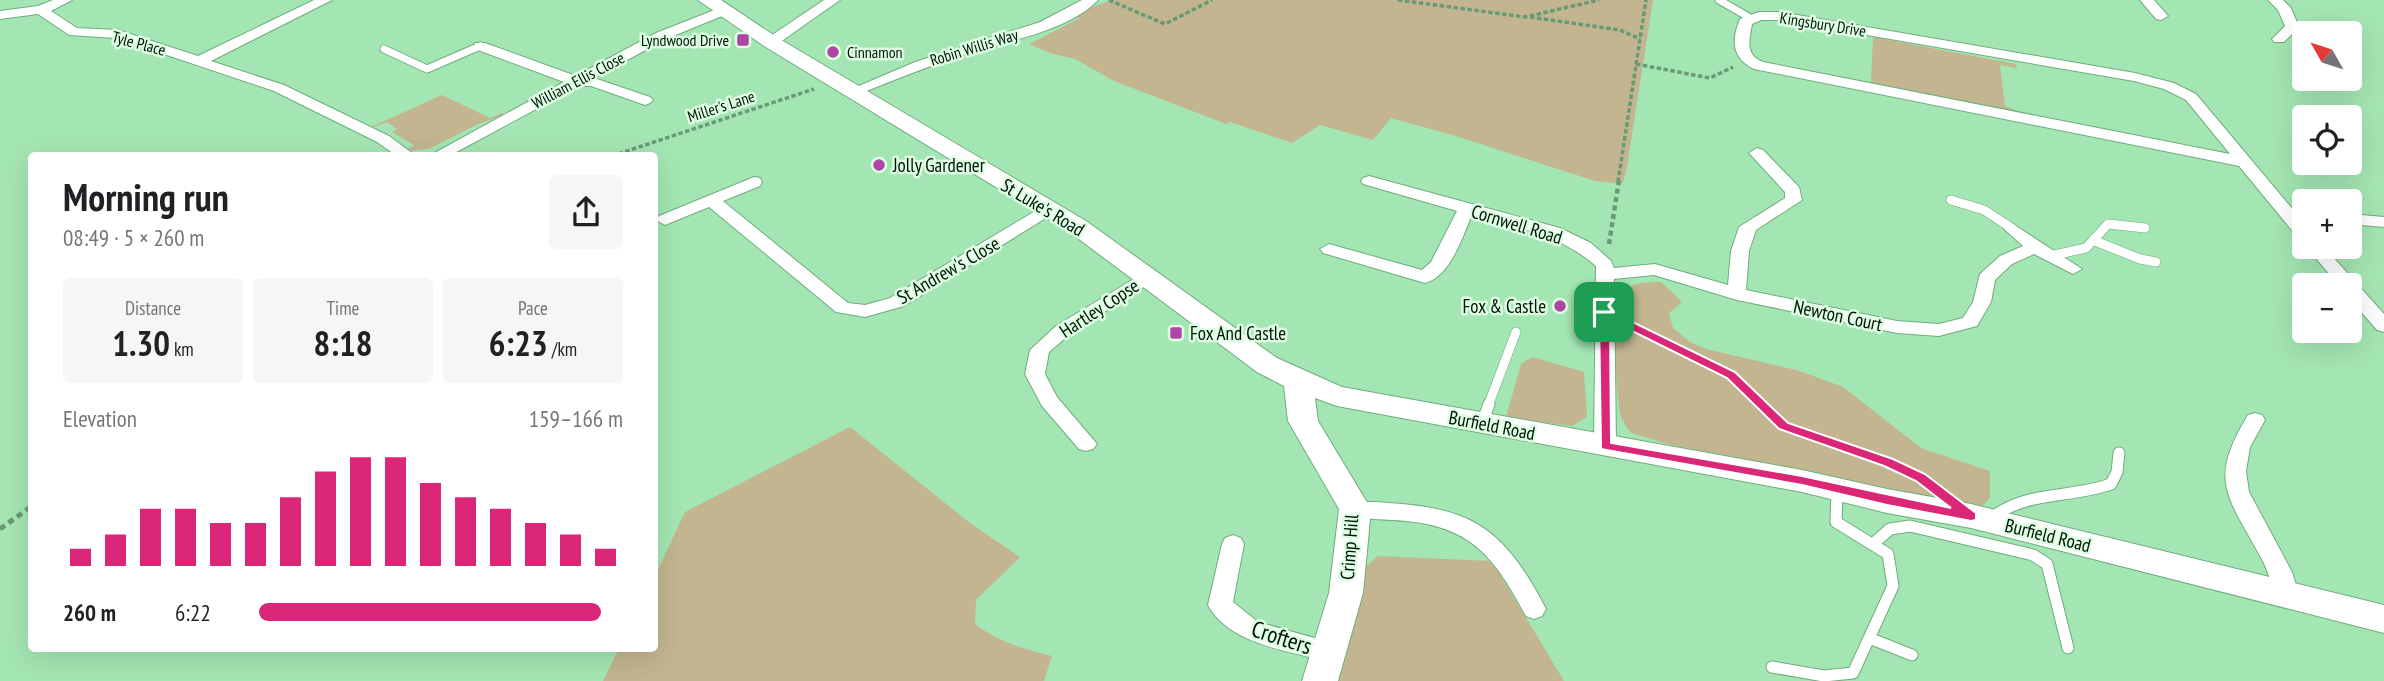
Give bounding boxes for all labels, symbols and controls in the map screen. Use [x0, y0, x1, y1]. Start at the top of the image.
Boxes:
street label: Kingsbury Drive [1778, 7, 1868, 41]
north arrow [2292, 21, 2362, 91]
map controls [2292, 21, 2362, 343]
street label: Robin Willis Way [928, 24, 1020, 70]
street label: Tyle Place [110, 26, 168, 60]
place label: Lyndwood Drive [641, 30, 729, 50]
marker: Lyndwood Drive [735, 32, 751, 48]
place label: Cinnamon [847, 42, 903, 62]
marker: Cinnamon [825, 44, 841, 60]
street label: William Ellis Close [528, 47, 628, 113]
street label: Miller's Lane [685, 86, 757, 126]
button: locate [2292, 105, 2362, 175]
place label: Jolly Gardener [892, 153, 986, 177]
marker: Jolly Gardener [871, 157, 887, 173]
text: Morning run [63, 172, 229, 221]
street label: St Luke's Road [997, 173, 1089, 241]
button: share [549, 175, 623, 249]
button: + [2292, 189, 2362, 259]
street label: Cornwell Road [1468, 199, 1566, 249]
text: 08:49 · 5 × 260 m [63, 223, 204, 252]
street label: St Andrew's Close [892, 231, 1004, 309]
street label: Hartley Copse [1055, 273, 1143, 343]
button: − [2292, 273, 2362, 343]
pin [1574, 282, 1634, 342]
icon: arrive [1585, 293, 1623, 331]
place label: Fox & Castle [1462, 294, 1546, 318]
street label: Newton Court [1791, 294, 1885, 336]
text: Distance [125, 296, 181, 320]
text: Time [327, 296, 359, 320]
text: Pace [518, 296, 548, 320]
marker: Fox & Castle [1552, 298, 1568, 314]
text: 1.30 [112, 320, 170, 366]
text: 8:18 [314, 320, 372, 366]
text: 6:23 [489, 320, 548, 366]
place label: Fox And Castle [1190, 321, 1286, 345]
marker: Fox And Castle [1168, 325, 1184, 341]
text: km [170, 337, 194, 361]
text: /km [548, 337, 577, 361]
text: Elevation [63, 404, 137, 433]
text: 159–166 m [529, 404, 623, 433]
street label: Burfield Road [1447, 405, 1537, 445]
street label: Crimp Hill [1335, 513, 1363, 581]
street label: Burfield Road [2003, 513, 2093, 557]
text: 260 m [63, 598, 116, 627]
text: 6:22 [175, 598, 211, 627]
street label: Crofters [1248, 614, 1316, 660]

